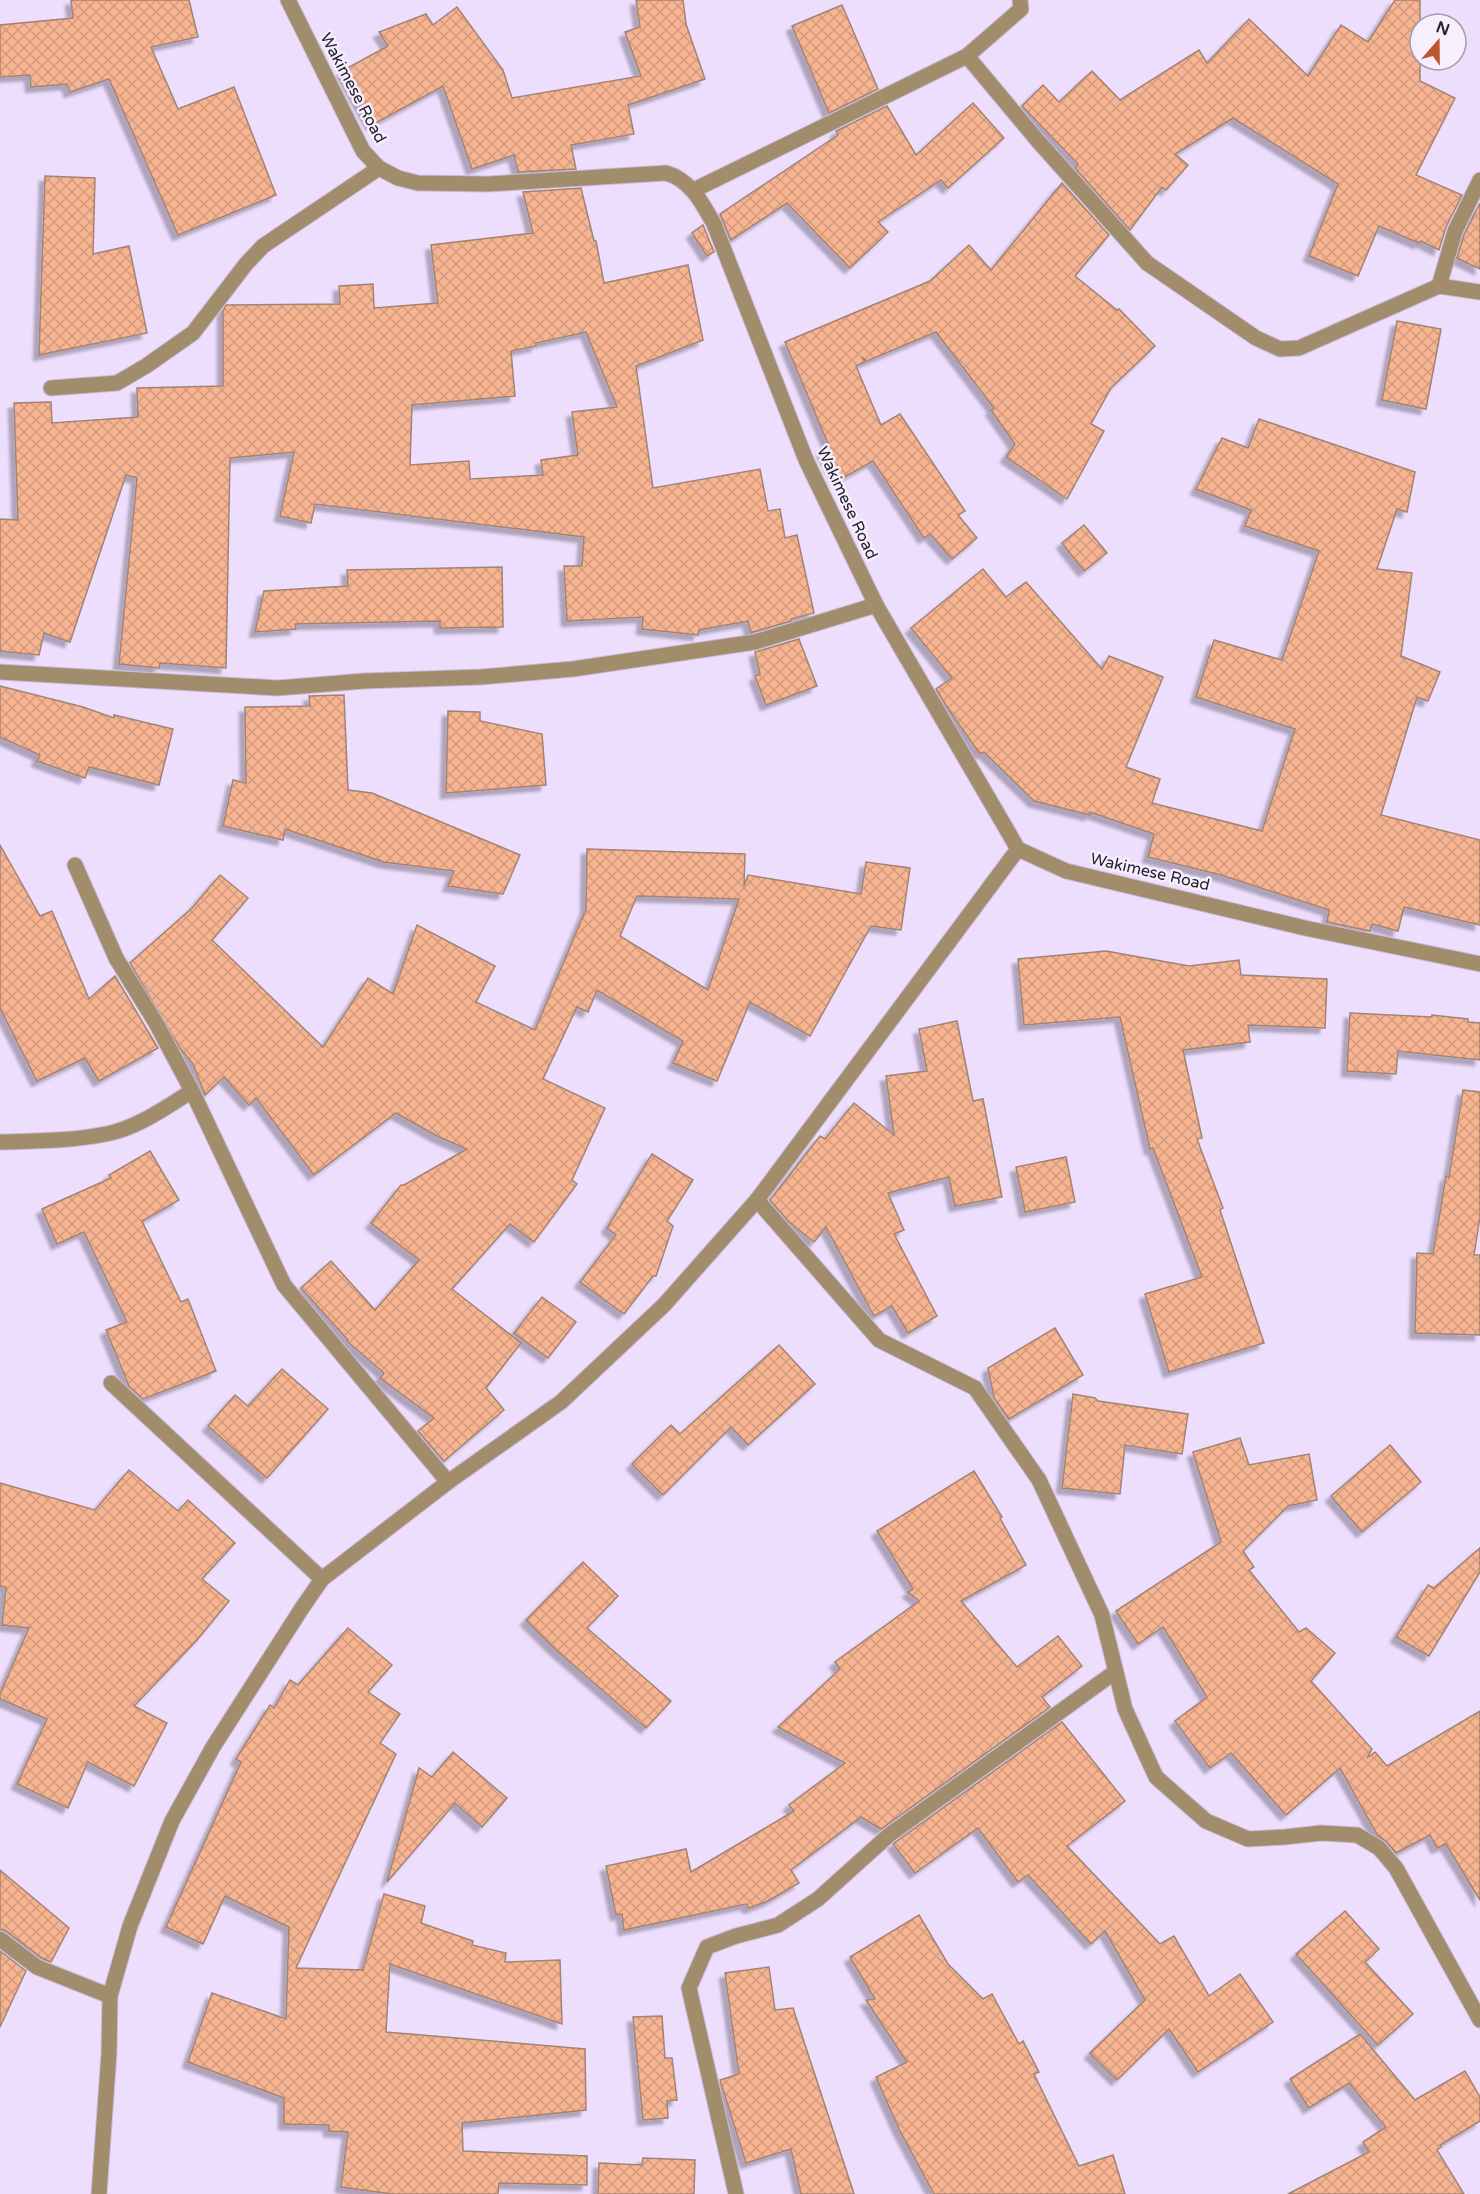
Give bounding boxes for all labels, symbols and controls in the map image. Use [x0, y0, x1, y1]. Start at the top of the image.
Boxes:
north arrow [1408, 12, 1468, 72]
text: N [1433, 17, 1452, 40]
street label: Wakimese Road [316, 29, 390, 147]
street label: Wakimese Road [812, 443, 882, 563]
street label: Wakimese Road [1088, 849, 1212, 895]

